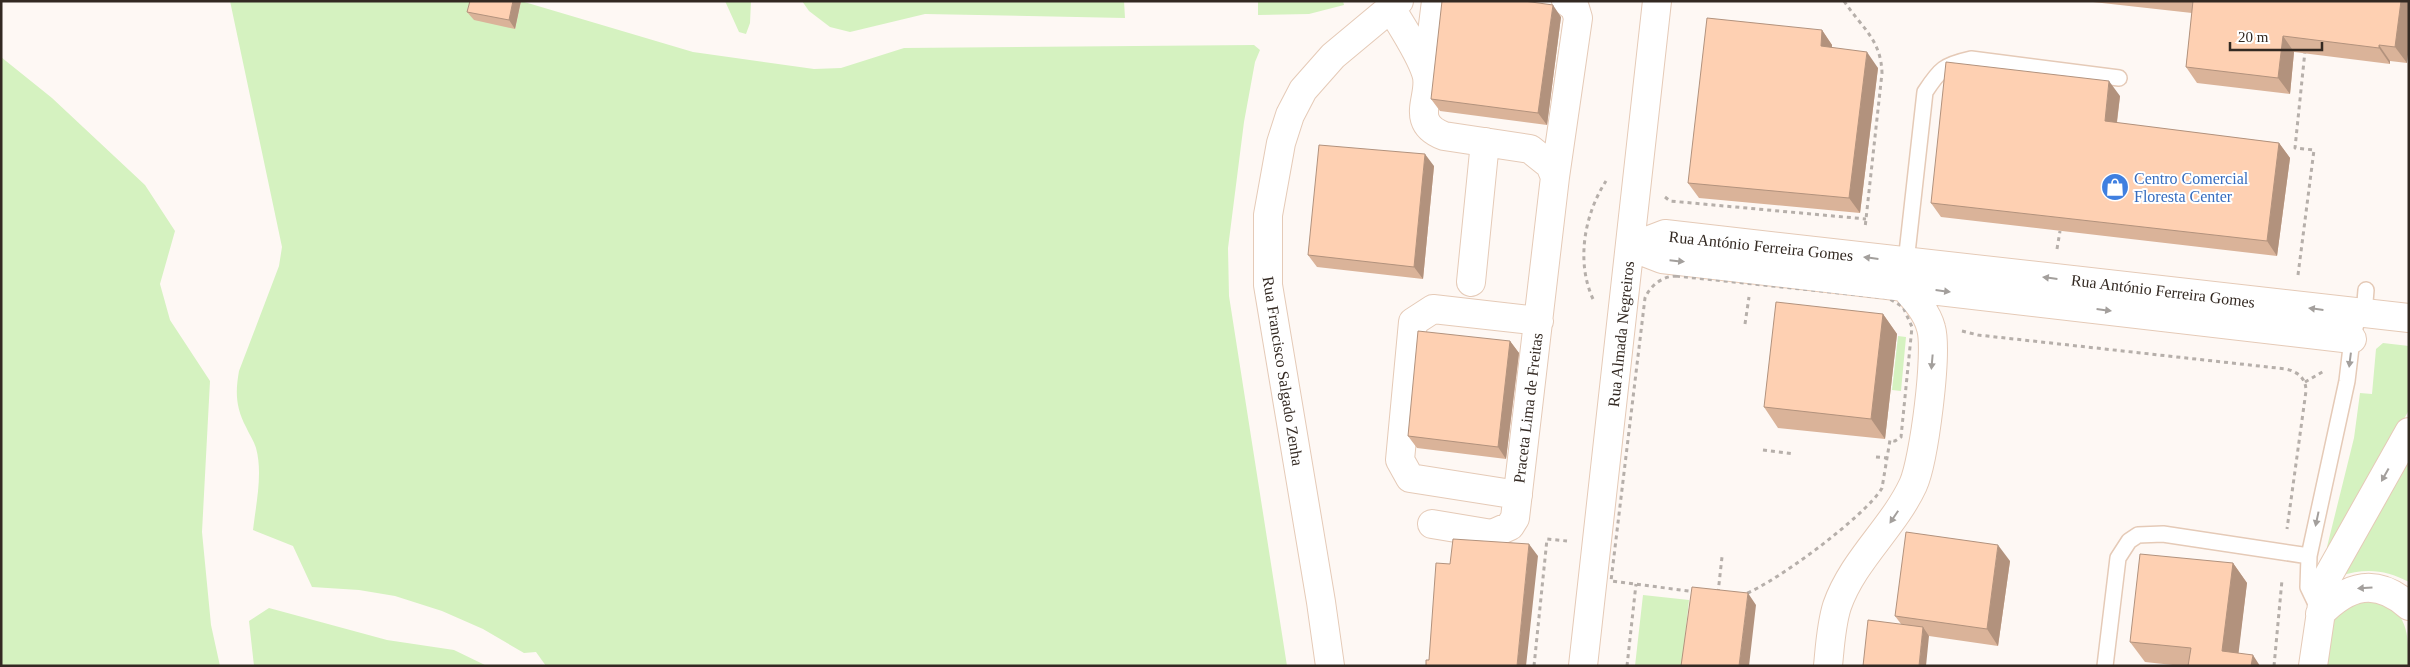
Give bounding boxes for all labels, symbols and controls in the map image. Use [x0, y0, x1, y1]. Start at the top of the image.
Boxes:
scale bar [2230, 20, 2322, 52]
text: 20 m [2238, 29, 2269, 45]
place label: Centro Comercial Floresta Center [2134, 170, 2249, 205]
shop icon: Centro Comercial Floresta Center [2100, 172, 2130, 202]
street label: Rua António Ferreira Gomes [1668, 228, 1854, 264]
one-way arrow [1863, 254, 1879, 262]
one-way arrow [1669, 257, 1685, 265]
street label: Rua Almada Negreiros [1605, 260, 1638, 408]
street label: Rua António Ferreira Gomes [2070, 271, 2256, 311]
one-way arrow [2042, 274, 2058, 282]
street label: Rua Francisco Salgado Zenha [1259, 275, 1306, 467]
one-way arrow [1935, 287, 1951, 295]
one-way arrow [2307, 305, 2323, 313]
one-way arrow [2096, 306, 2112, 314]
street label: Praceta Lima de Freitas [1510, 332, 1546, 484]
one-way arrow [2346, 352, 2354, 368]
one-way arrow [1928, 354, 1936, 370]
one-way arrow [2381, 468, 2389, 482]
one-way arrow [1889, 510, 1899, 524]
one-way arrow [2313, 511, 2321, 527]
one-way arrow [2357, 585, 2373, 593]

